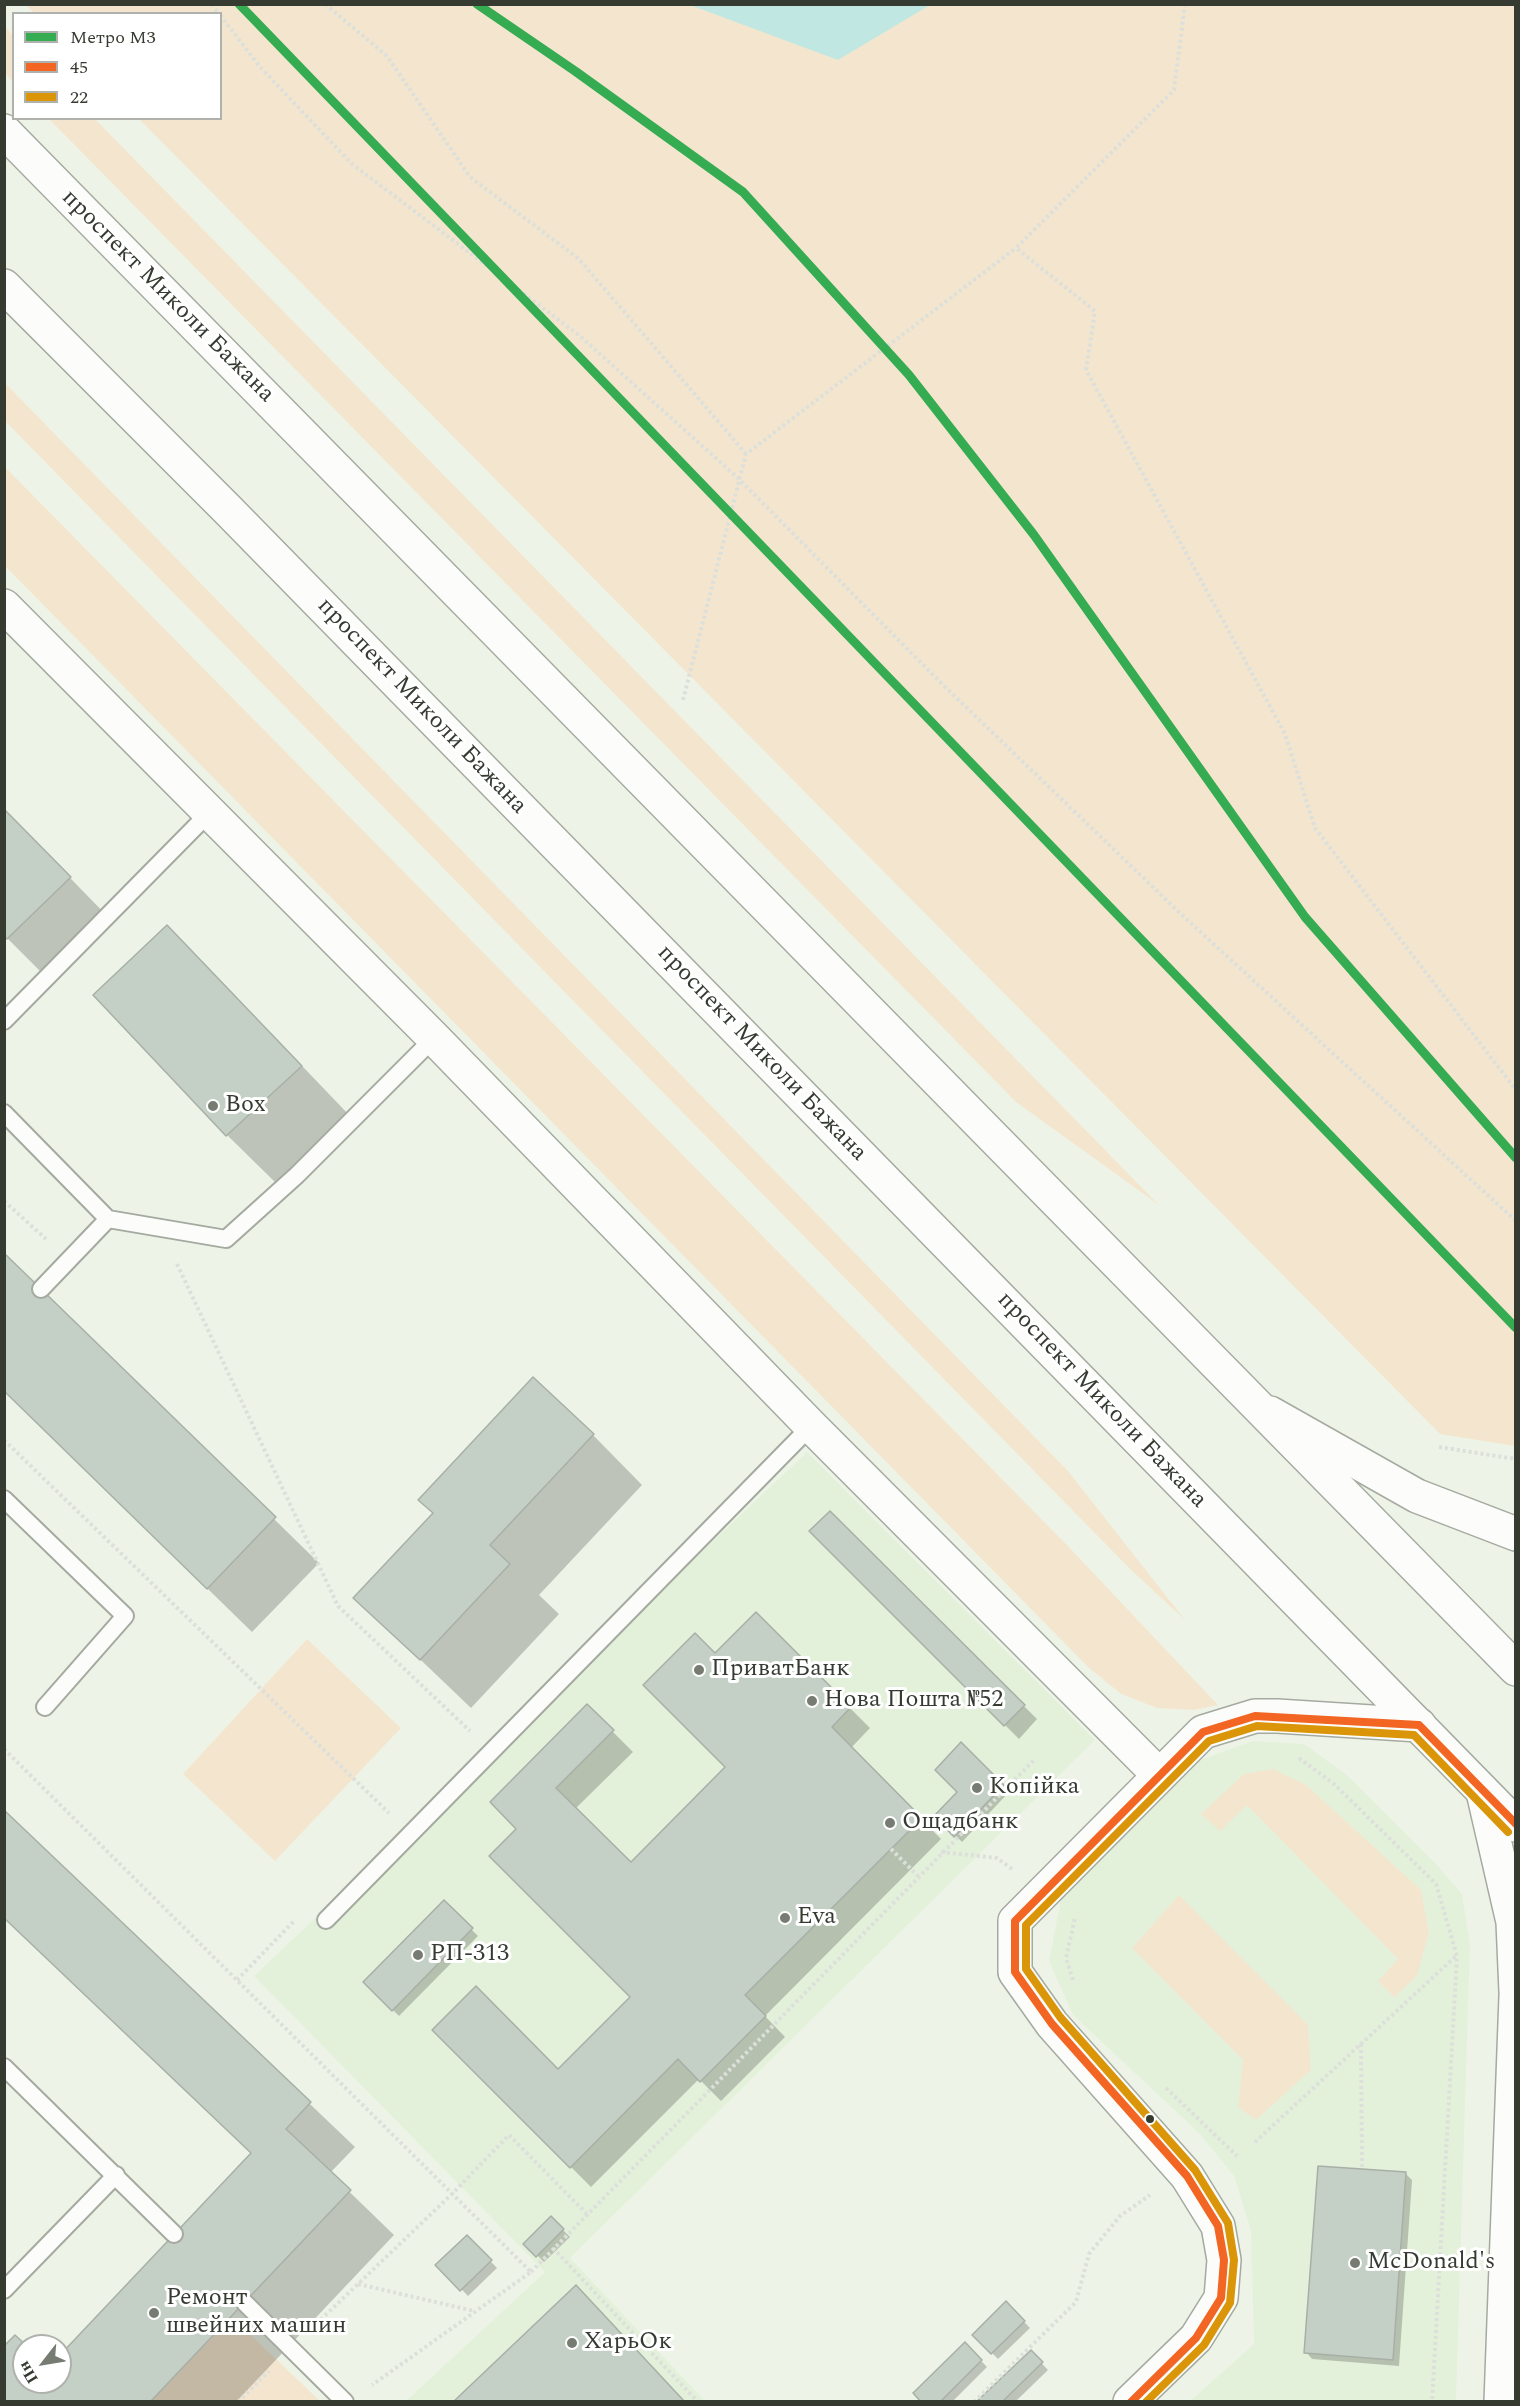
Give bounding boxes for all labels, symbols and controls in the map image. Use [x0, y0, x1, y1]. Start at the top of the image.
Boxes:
legend [12, 12, 222, 120]
text: Метро M3 [70, 24, 156, 51]
text: 45 [70, 54, 88, 81]
text: 22 [70, 84, 88, 111]
street label: проспект Миколи Бажана [54, 184, 280, 410]
street label: проспект Миколи Бажана [310, 593, 532, 821]
street label: проспект Миколи Бажана [650, 940, 872, 1168]
place label: Box [225, 1092, 266, 1120]
marker: Box [206, 1099, 220, 1113]
street label: проспект Миколи Бажана [990, 1287, 1212, 1515]
place label: ПриватБанк [711, 1656, 850, 1684]
marker: ПриватБанк [692, 1663, 706, 1677]
place label: Нова Пошта №52 [824, 1687, 1003, 1715]
marker: Нова Пошта №52 [805, 1694, 819, 1708]
place label: Копійка [989, 1774, 1079, 1802]
marker: Копійка [970, 1781, 984, 1795]
place label: Ощадбанк [902, 1809, 1018, 1837]
marker: Ощадбанк [883, 1816, 897, 1830]
place label: Eva [797, 1904, 836, 1932]
marker: Eva [778, 1911, 792, 1925]
place label: РП-313 [430, 1941, 509, 1969]
marker: РП-313 [411, 1948, 425, 1962]
unlabelled marker [1144, 2113, 1156, 2125]
place label: McDonald's [1367, 2249, 1495, 2277]
marker: McDonald's [1348, 2256, 1362, 2270]
place label: Ремонт швейних машин [166, 2285, 346, 2341]
marker: Ремонт швейних машин [147, 2306, 161, 2320]
place label: ХарьОк [584, 2329, 672, 2357]
north arrow [12, 2334, 72, 2394]
marker: ХарьОк [565, 2336, 579, 2350]
text: Пн [12, 2356, 45, 2388]

